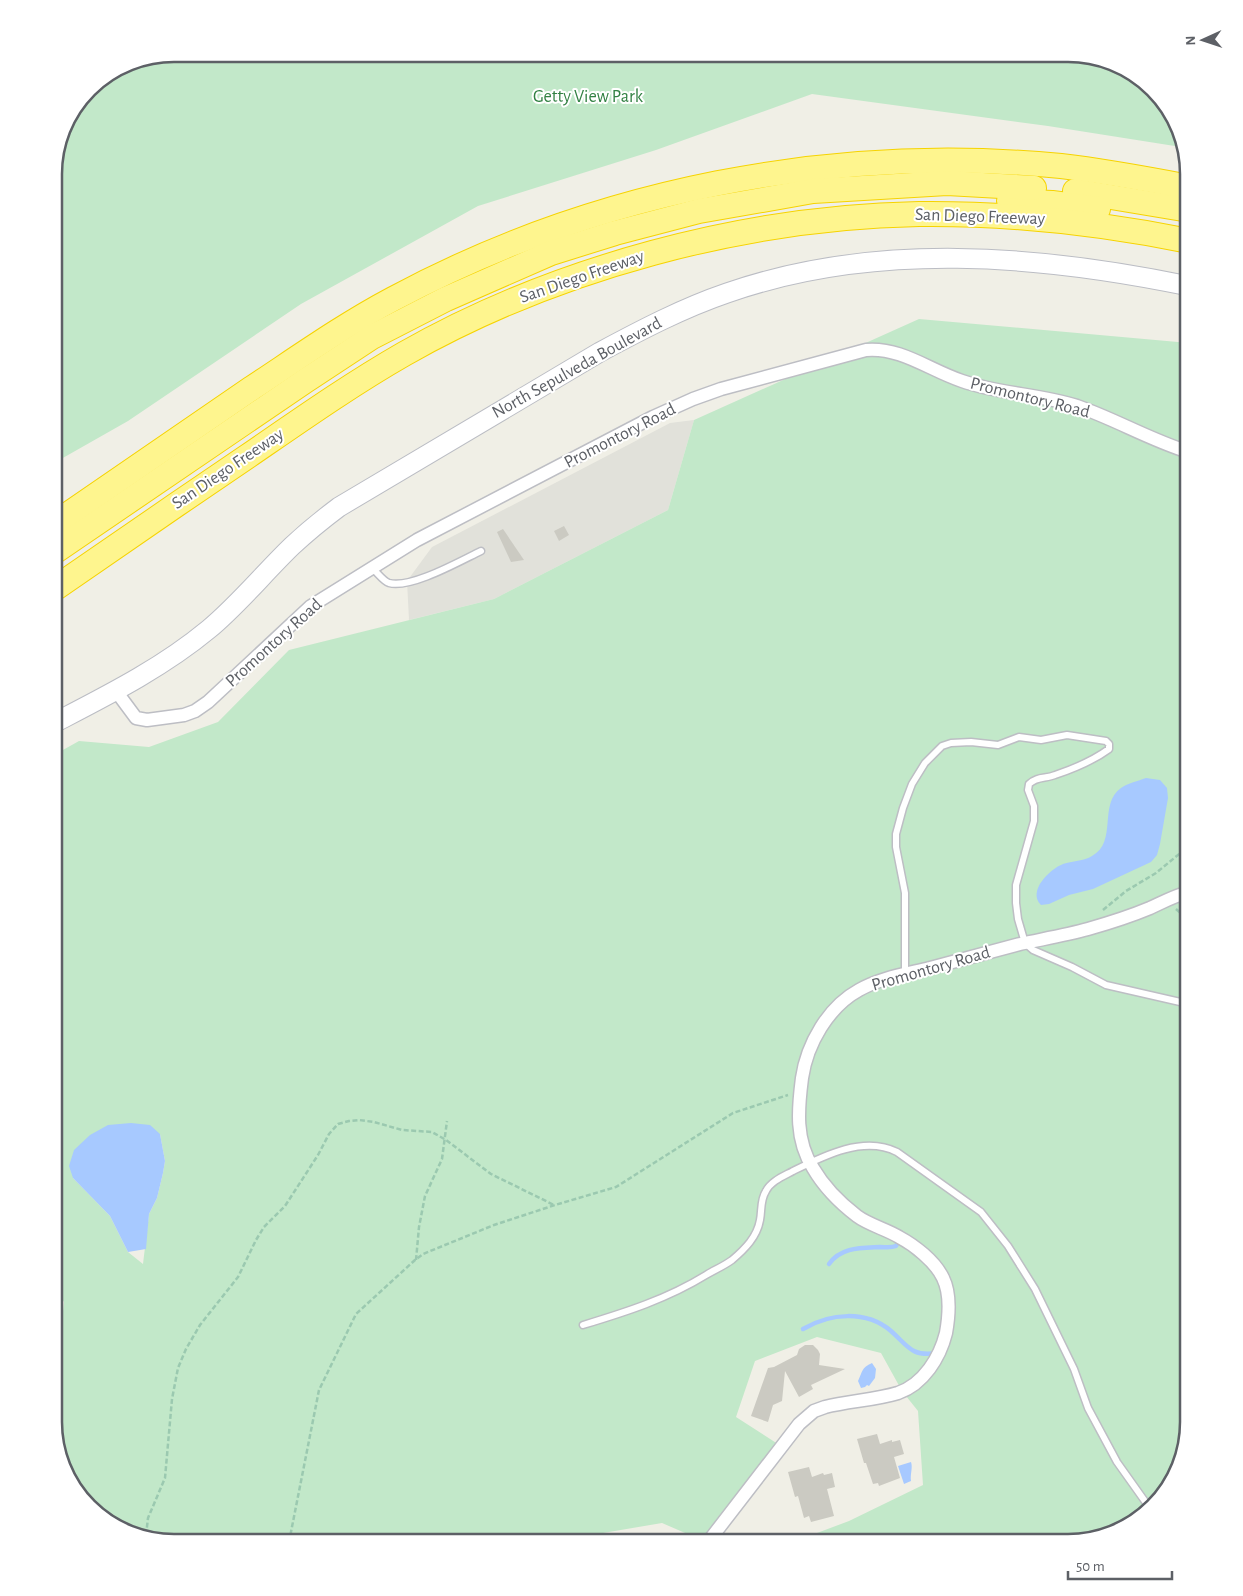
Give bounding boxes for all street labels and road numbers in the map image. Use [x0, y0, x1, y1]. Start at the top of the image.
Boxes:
street label: San Diego Freeway [915, 206, 1046, 228]
street label: San Diego Freeway [517, 247, 647, 307]
street label: North Sepulveda Boulevard [489, 314, 665, 422]
street label: Promontory Road [968, 374, 1092, 422]
street label: Promontory Road [561, 400, 679, 472]
street label: San Diego Freeway [169, 425, 287, 513]
street label: Promontory Road [222, 595, 326, 691]
street label: Promontory Road [870, 943, 992, 995]

